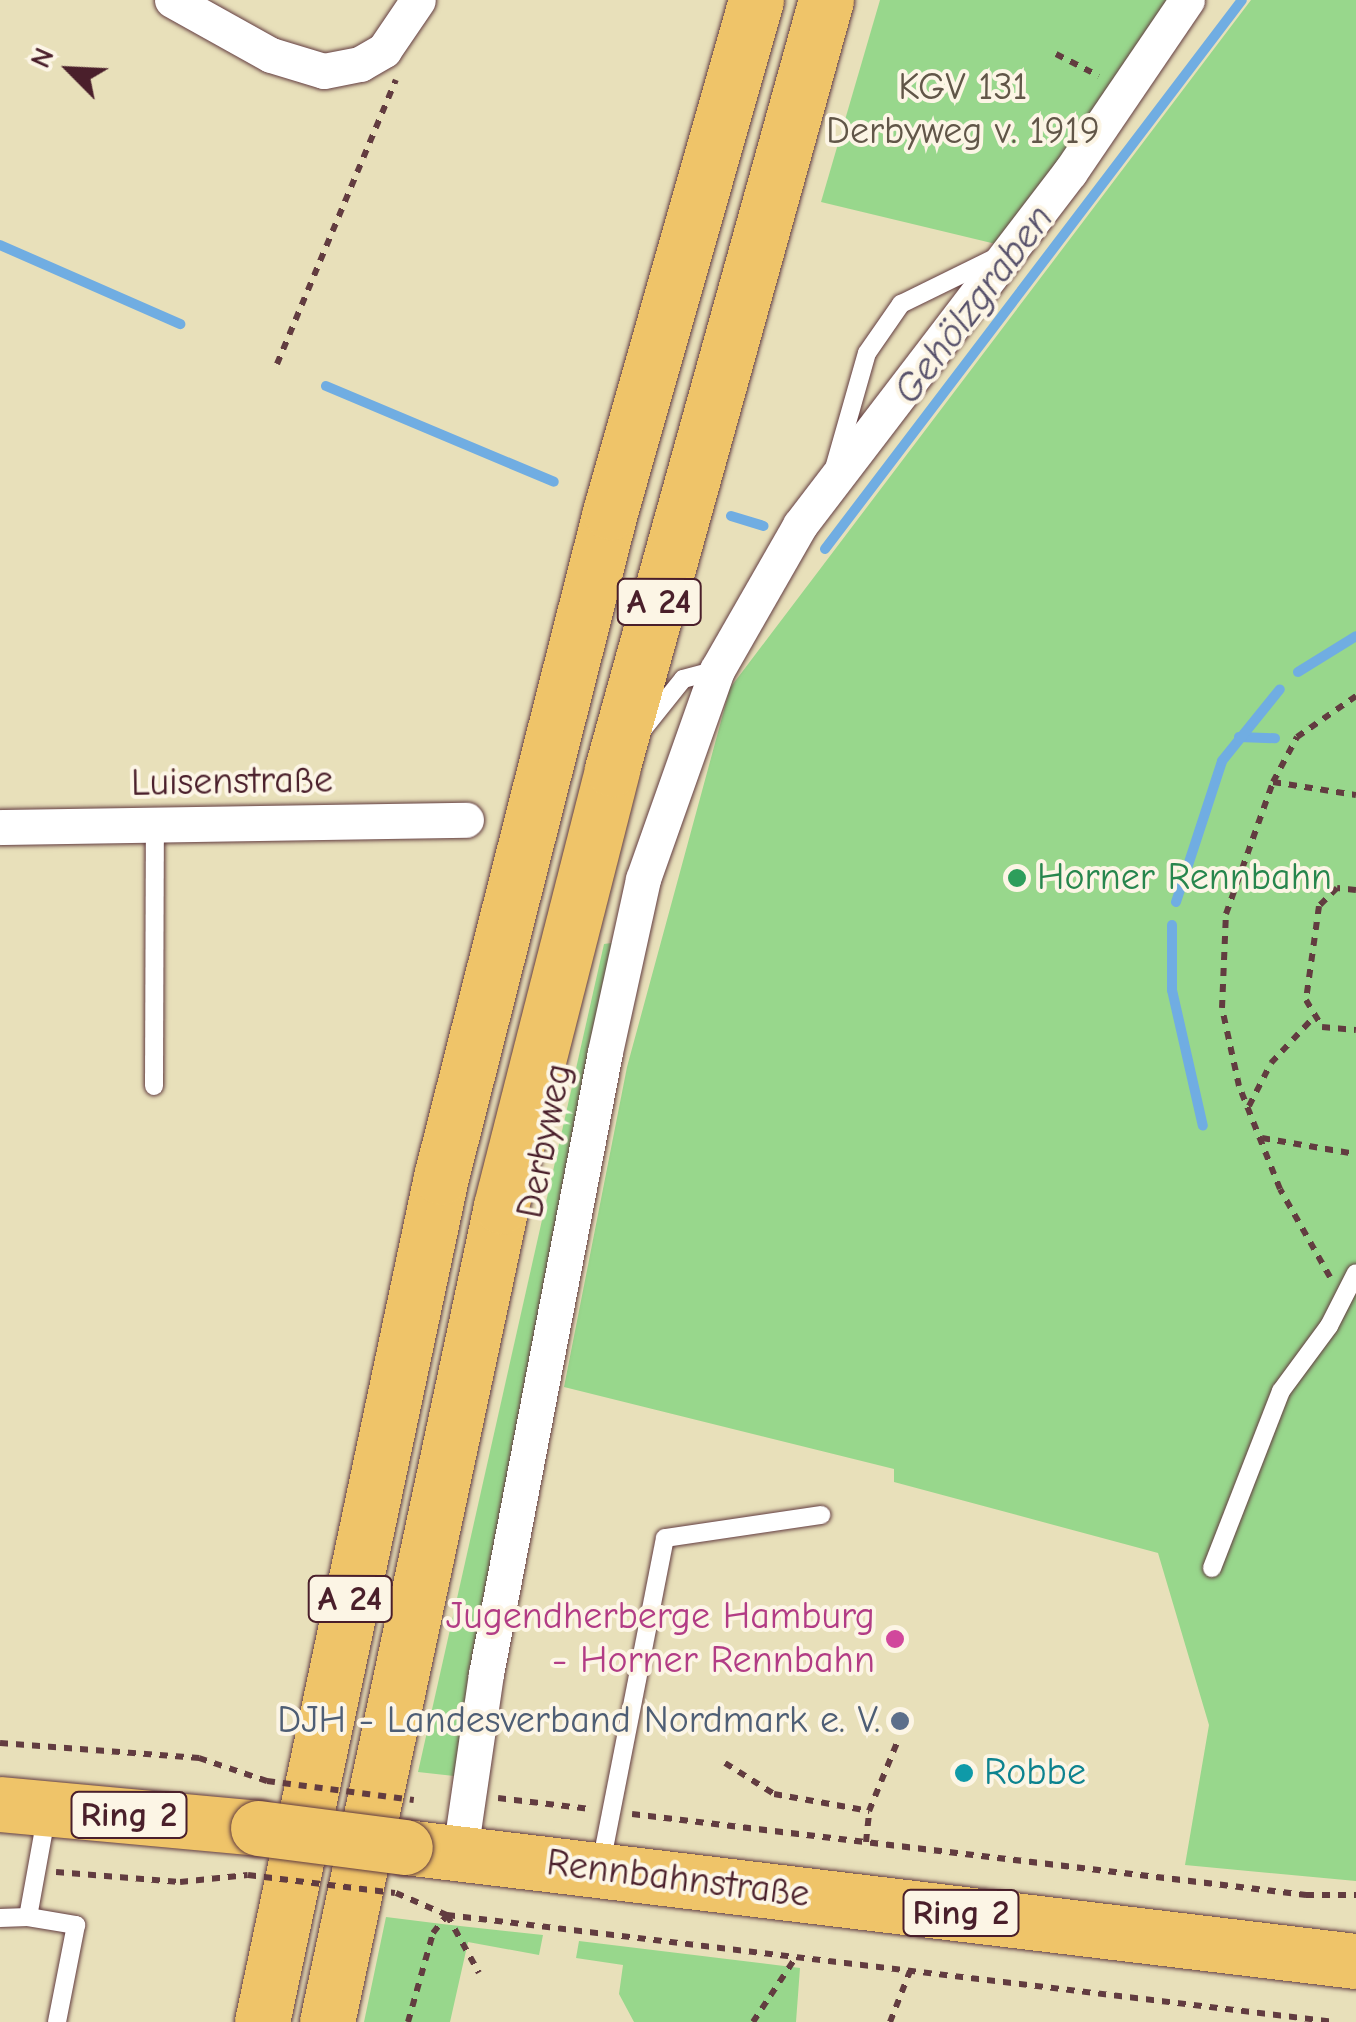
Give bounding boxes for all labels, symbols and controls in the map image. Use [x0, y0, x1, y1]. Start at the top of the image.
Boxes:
north arrow [20, 20, 120, 120]
text: N [24, 43, 61, 73]
park label: KGV 131 Derbyweg v. 1919 [826, 65, 1100, 154]
water label: Gehölzgraben [883, 195, 1063, 413]
road number: A 24 [616, 572, 702, 632]
street label: Luisenstraße [131, 757, 333, 807]
place label: Horner Rennbahn [1037, 855, 1332, 901]
marker: Horner Rennbahn [1006, 867, 1028, 889]
street label: Derbyweg [508, 1060, 582, 1222]
road number: A 24 [308, 1569, 392, 1629]
place label: Jugendherberge Hamburg - Horner Rennbahn [446, 1594, 875, 1684]
marker: Jugendherberge Hamburg - Horner Rennbahn [884, 1628, 906, 1650]
place label: DJH - Landesverband Nordmark e. V. [277, 1698, 880, 1744]
marker: DJH - Landesverband Nordmark e. V. [889, 1710, 911, 1732]
place label: Robbe [984, 1750, 1086, 1796]
marker: Robbe [953, 1762, 975, 1784]
road number: Ring 2 [69, 1785, 189, 1845]
street label: Rennbahnstraße [544, 1840, 812, 1918]
road number: Ring 2 [901, 1883, 1021, 1943]

